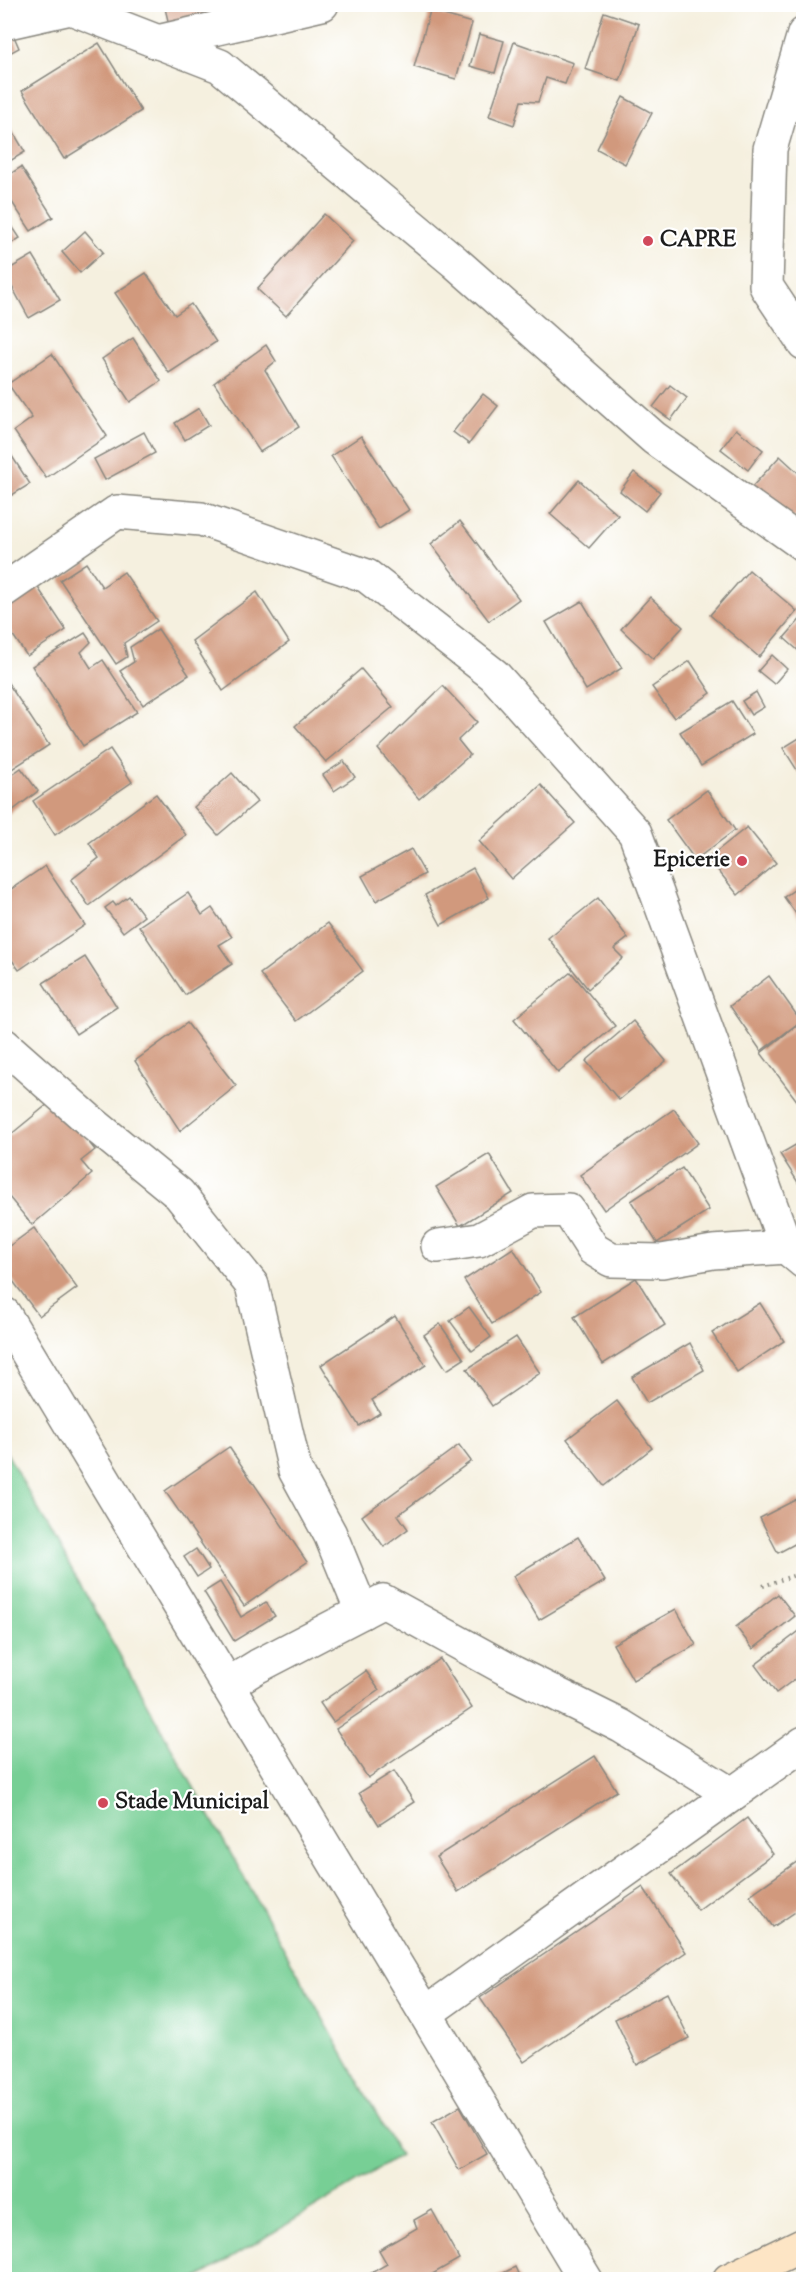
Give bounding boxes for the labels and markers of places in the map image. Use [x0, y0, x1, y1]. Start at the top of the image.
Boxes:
place label: CAPRE [660, 225, 737, 257]
marker: CAPRE [641, 234, 655, 248]
place label: Epicerie [654, 845, 730, 877]
marker: Epicerie [735, 854, 749, 868]
place label: Stade Municipal [115, 1787, 270, 1819]
marker: Stade Municipal [96, 1796, 110, 1810]

